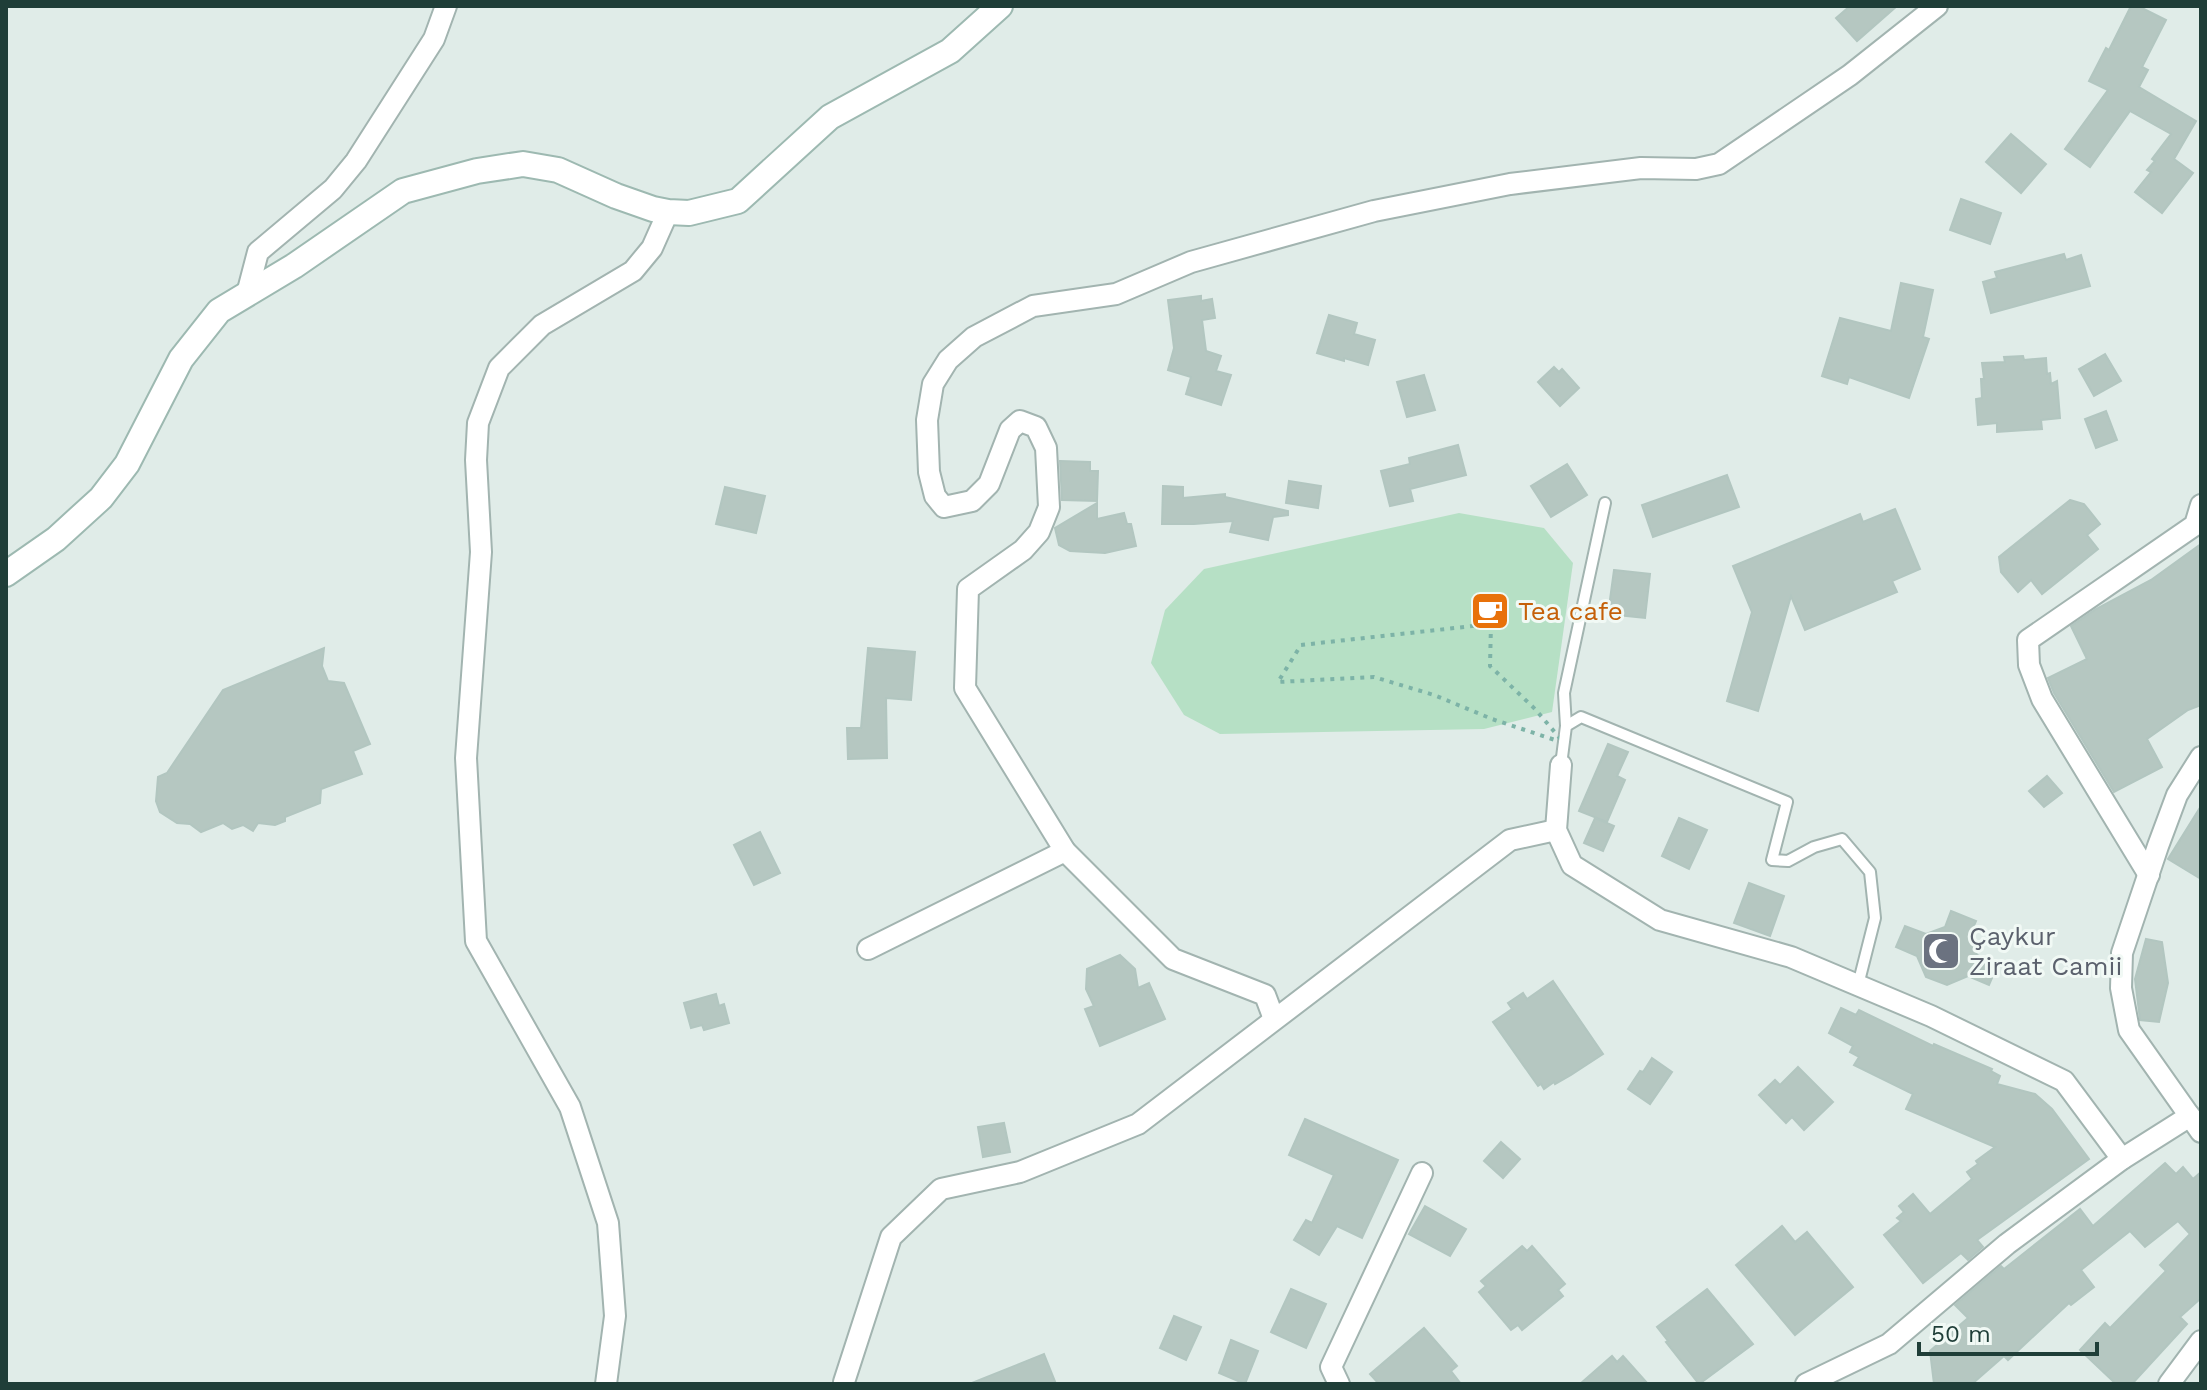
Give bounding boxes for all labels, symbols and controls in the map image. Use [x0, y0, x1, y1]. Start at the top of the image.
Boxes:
cafe icon: Tea cafe [1469, 590, 1511, 632]
place label: Tea cafe [1518, 596, 1623, 626]
place label: Çaykur Ziraat Camii [1969, 921, 2122, 981]
mosque icon: Çaykur Ziraat Camii [1920, 930, 1962, 972]
scale bar [1919, 1306, 2097, 1356]
text: 50 m [1931, 1320, 1991, 1348]

